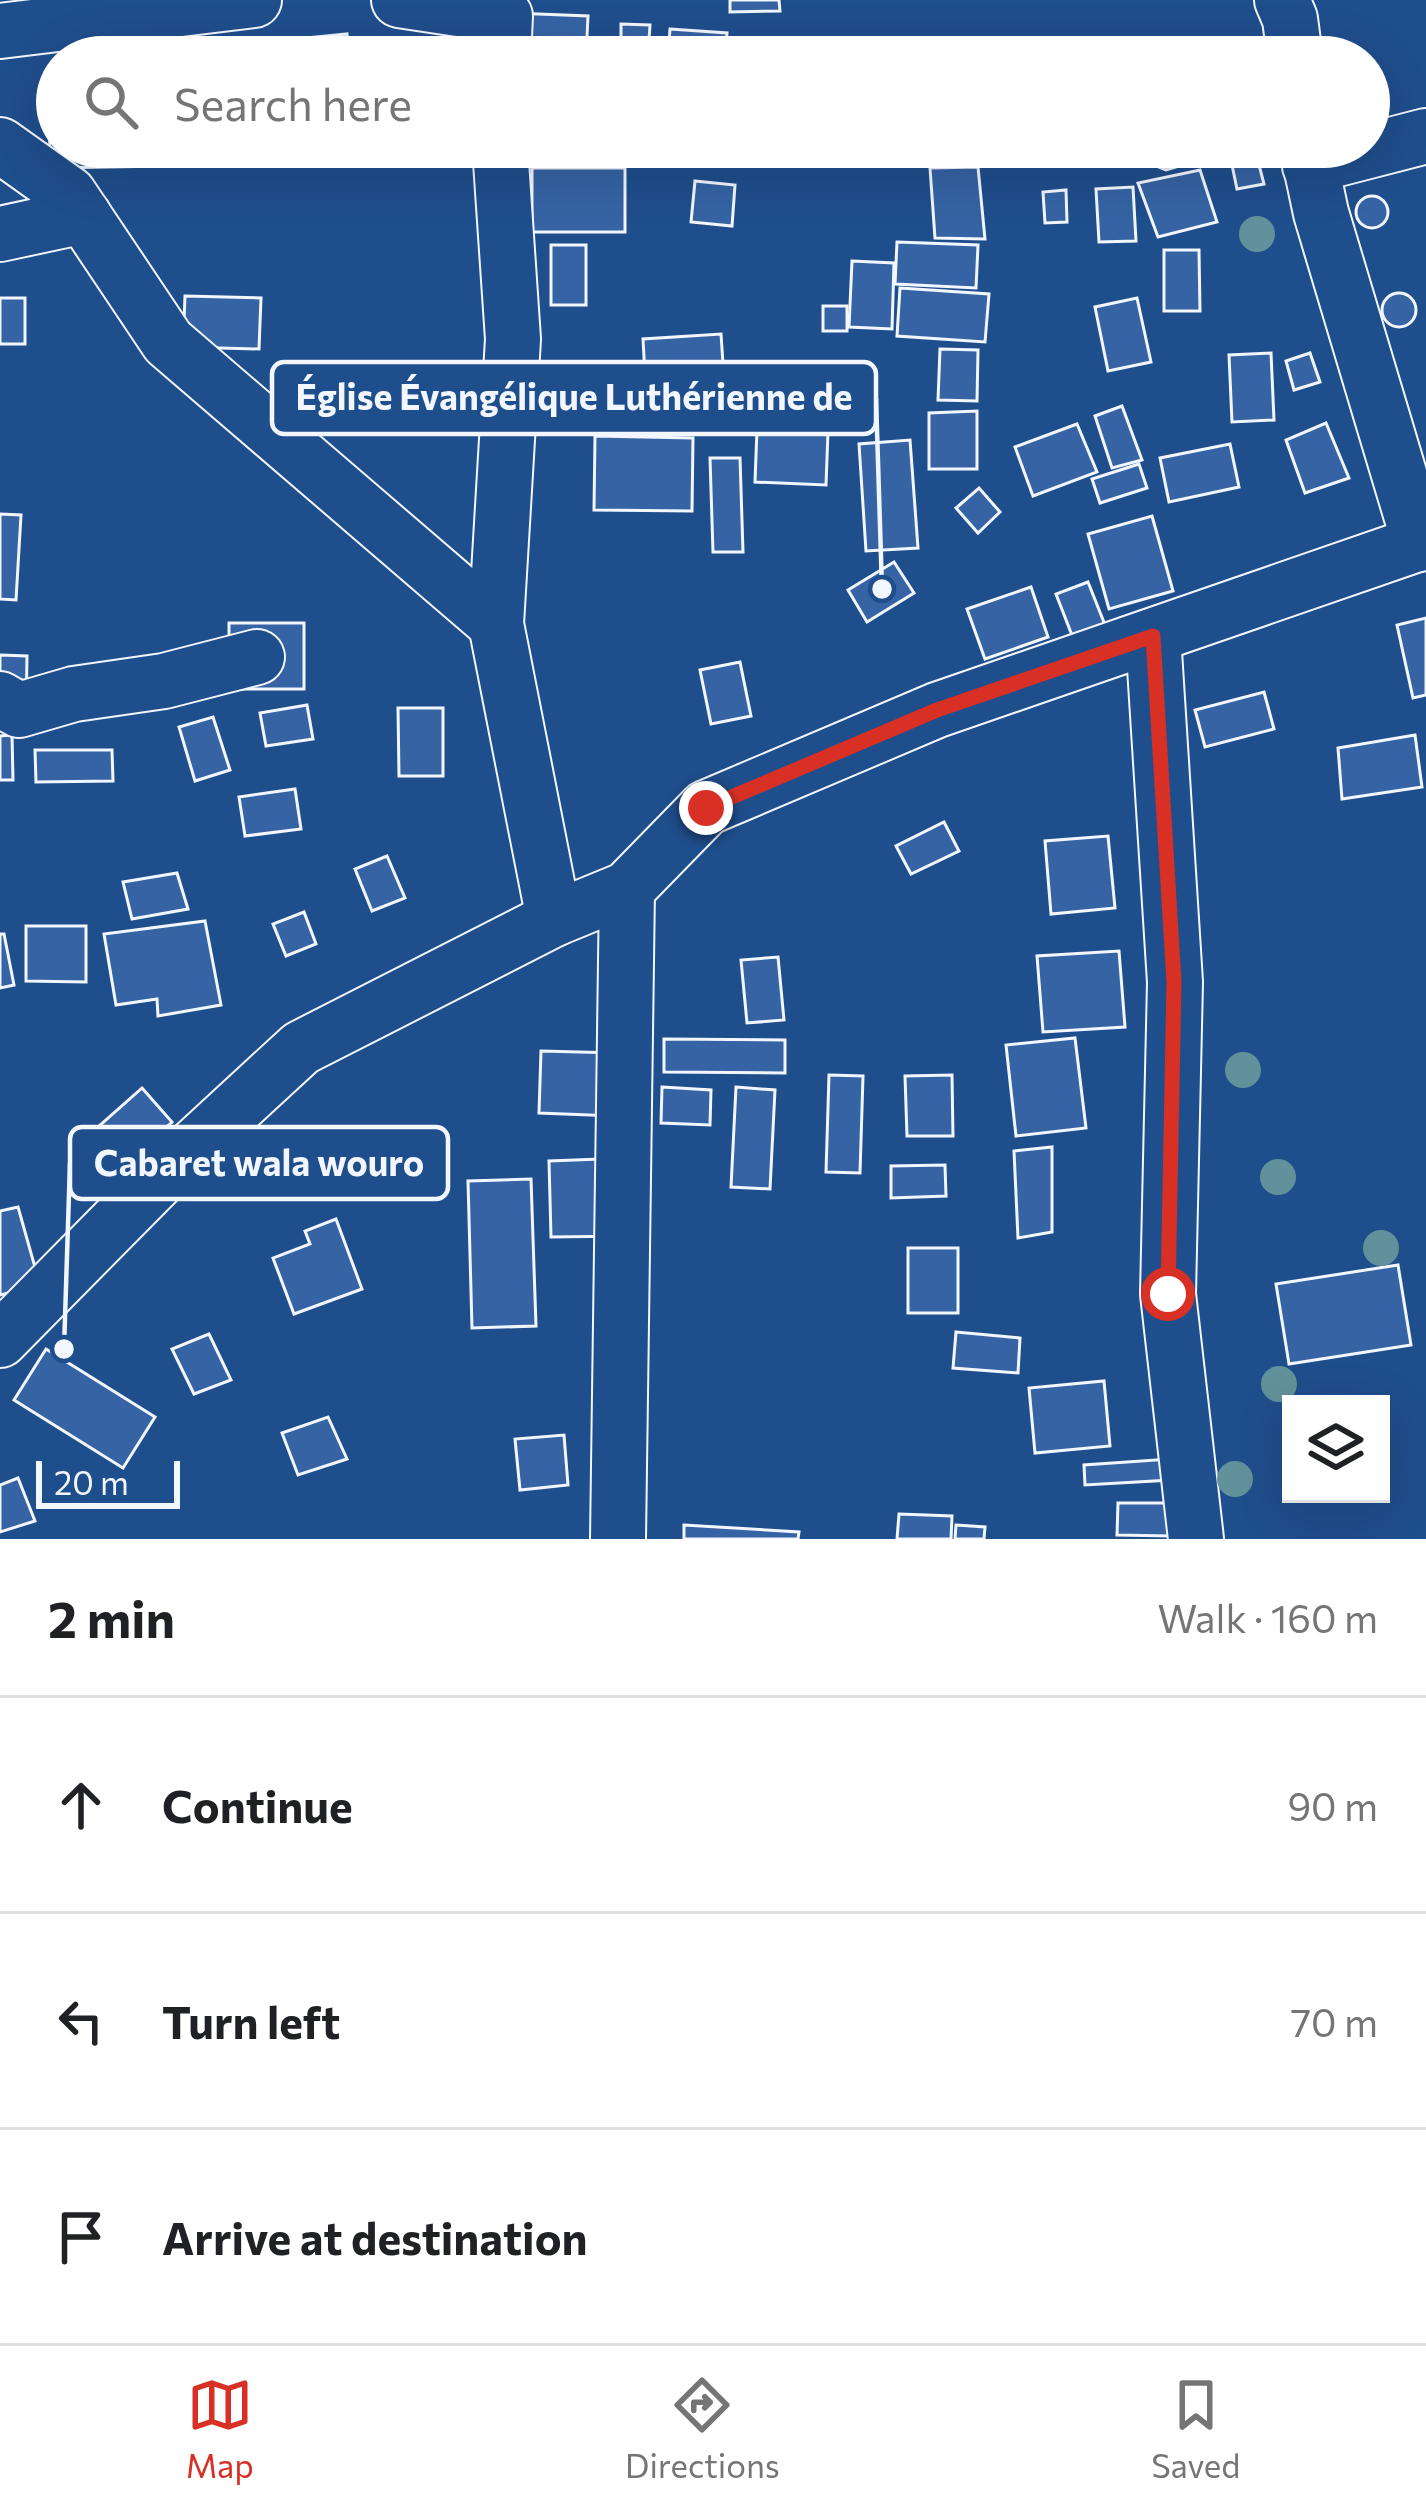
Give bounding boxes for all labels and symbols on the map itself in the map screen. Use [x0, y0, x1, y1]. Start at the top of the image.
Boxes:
callout: Église Évangélique Luthérienne de [272, 362, 876, 434]
text: Église Évangélique Luthérienne de [296, 373, 852, 417]
route end [679, 781, 733, 835]
callout: Cabaret wala wouro [70, 1127, 448, 1199]
text: Cabaret wala wouro [94, 1139, 424, 1183]
route start [1141, 1267, 1195, 1321]
scale bar [36, 1455, 180, 1508]

